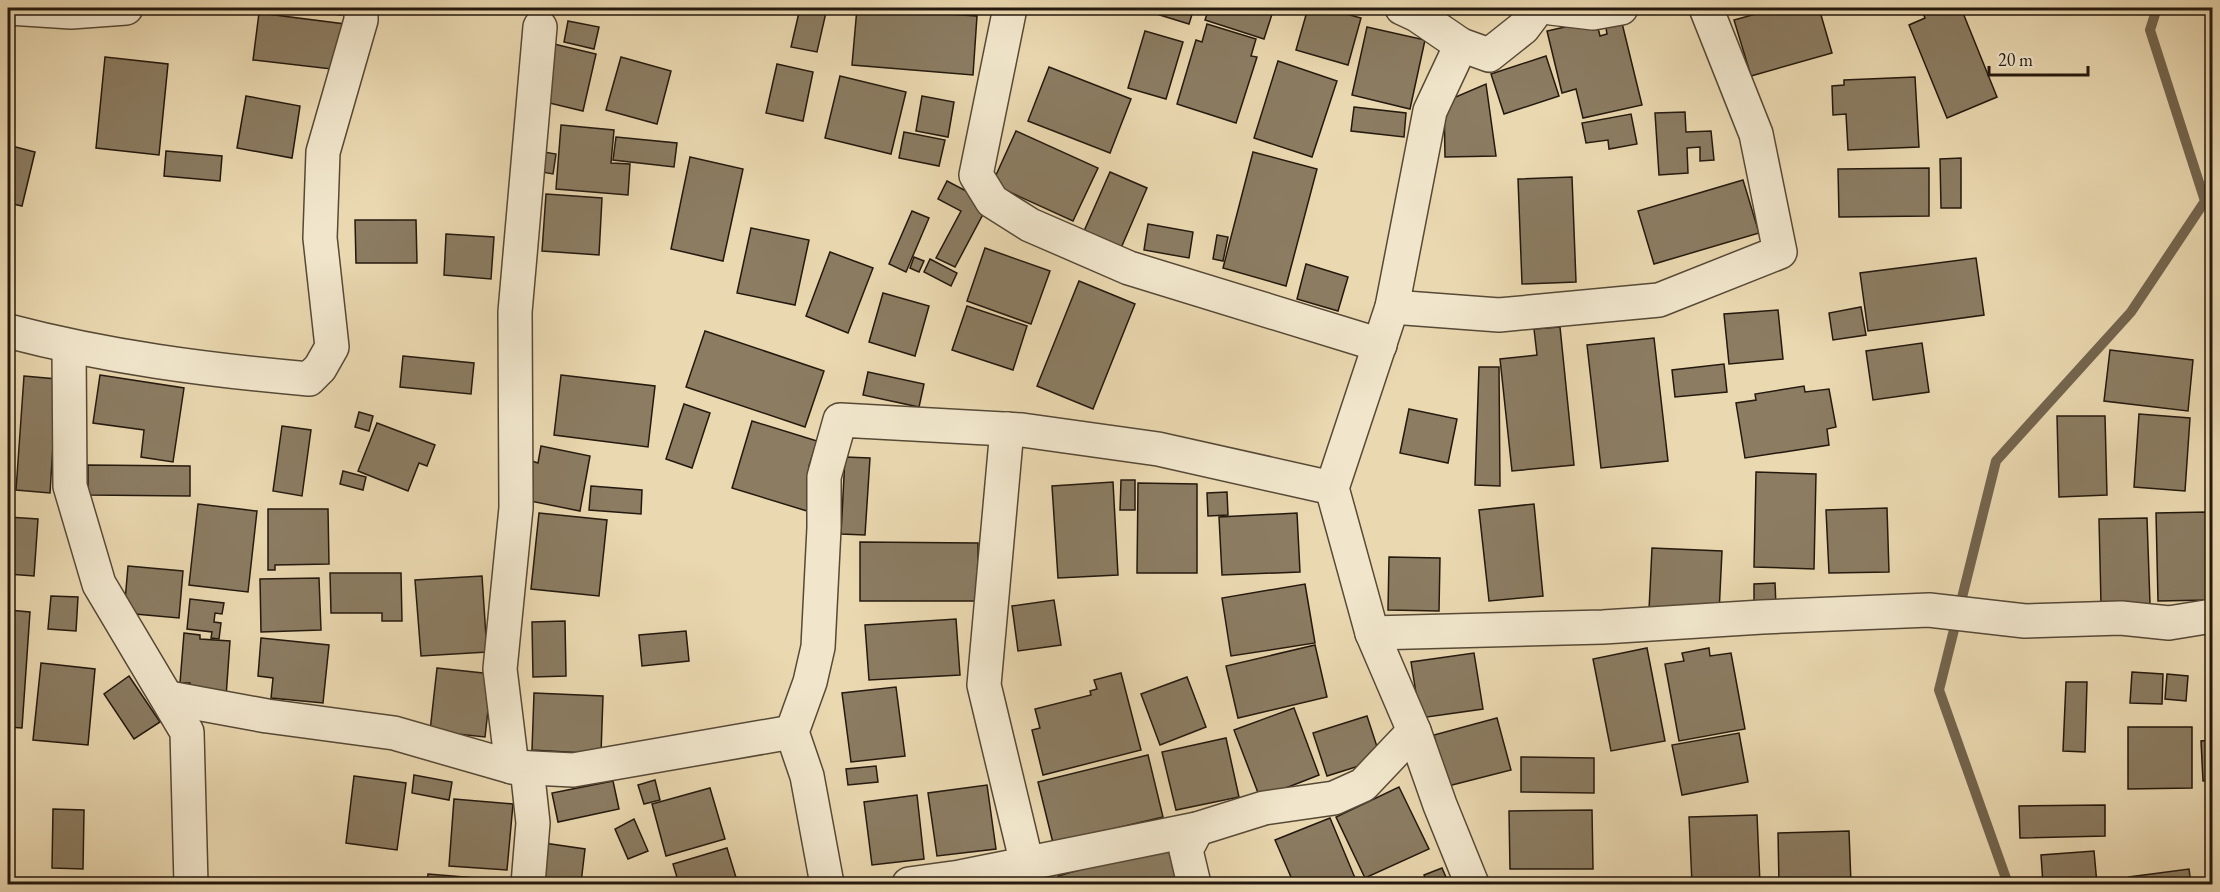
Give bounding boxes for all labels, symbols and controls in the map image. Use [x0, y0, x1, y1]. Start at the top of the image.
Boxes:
scale bar [1989, 39, 2088, 77]
text: 20 m [1998, 48, 2033, 71]

